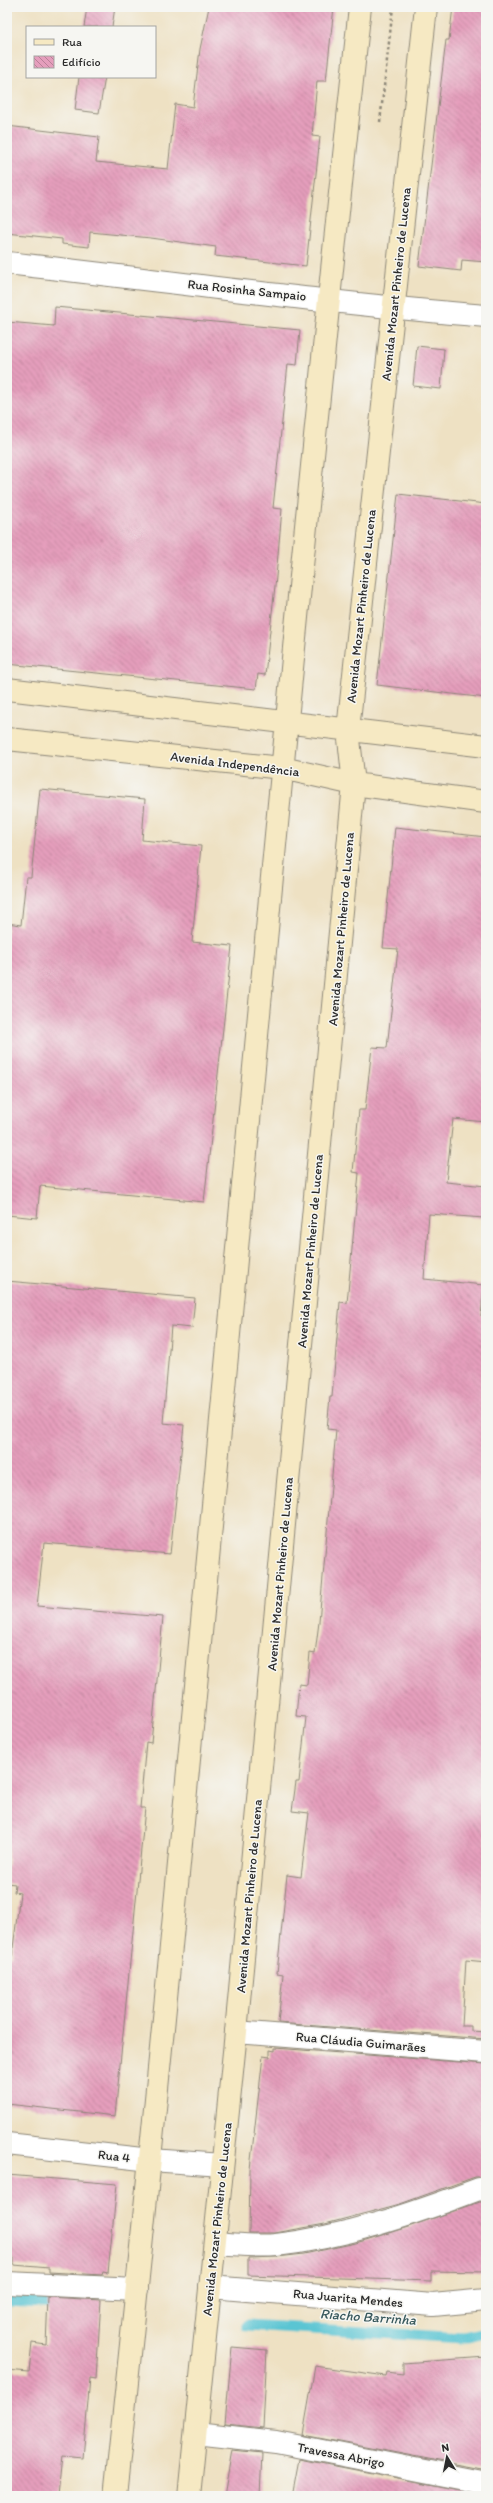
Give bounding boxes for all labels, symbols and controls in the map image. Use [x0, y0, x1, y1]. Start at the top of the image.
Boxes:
legend [26, 26, 156, 78]
text: Rua [62, 35, 82, 49]
text: Edifício [62, 55, 101, 69]
street label: Avenida Mozart Pinheiro de Lucena [378, 186, 414, 381]
street label: Rua Rosinha Sampaio [187, 276, 308, 304]
street label: Avenida Mozart Pinheiro de Lucena [343, 508, 379, 703]
street label: Avenida Independência [170, 749, 301, 779]
street label: Avenida Mozart Pinheiro de Lucena [325, 831, 357, 1026]
street label: Avenida Mozart Pinheiro de Lucena [294, 1153, 326, 1348]
street label: Avenida Mozart Pinheiro de Lucena [264, 1476, 296, 1671]
street label: Avenida Mozart Pinheiro de Lucena [233, 1798, 265, 1993]
street label: Rua Cláudia Guimarães [295, 2029, 427, 2055]
street label: Avenida Mozart Pinheiro de Lucena [199, 2121, 235, 2316]
street label: Rua 4 [97, 2147, 131, 2165]
street label: Rua Juarita Mendes [292, 2286, 404, 2310]
water label: Riacho Barrinha [319, 2305, 417, 2329]
north arrow [427, 2437, 467, 2477]
street label: Travessa Abrigo [296, 2439, 386, 2471]
text: N [441, 2441, 450, 2455]

